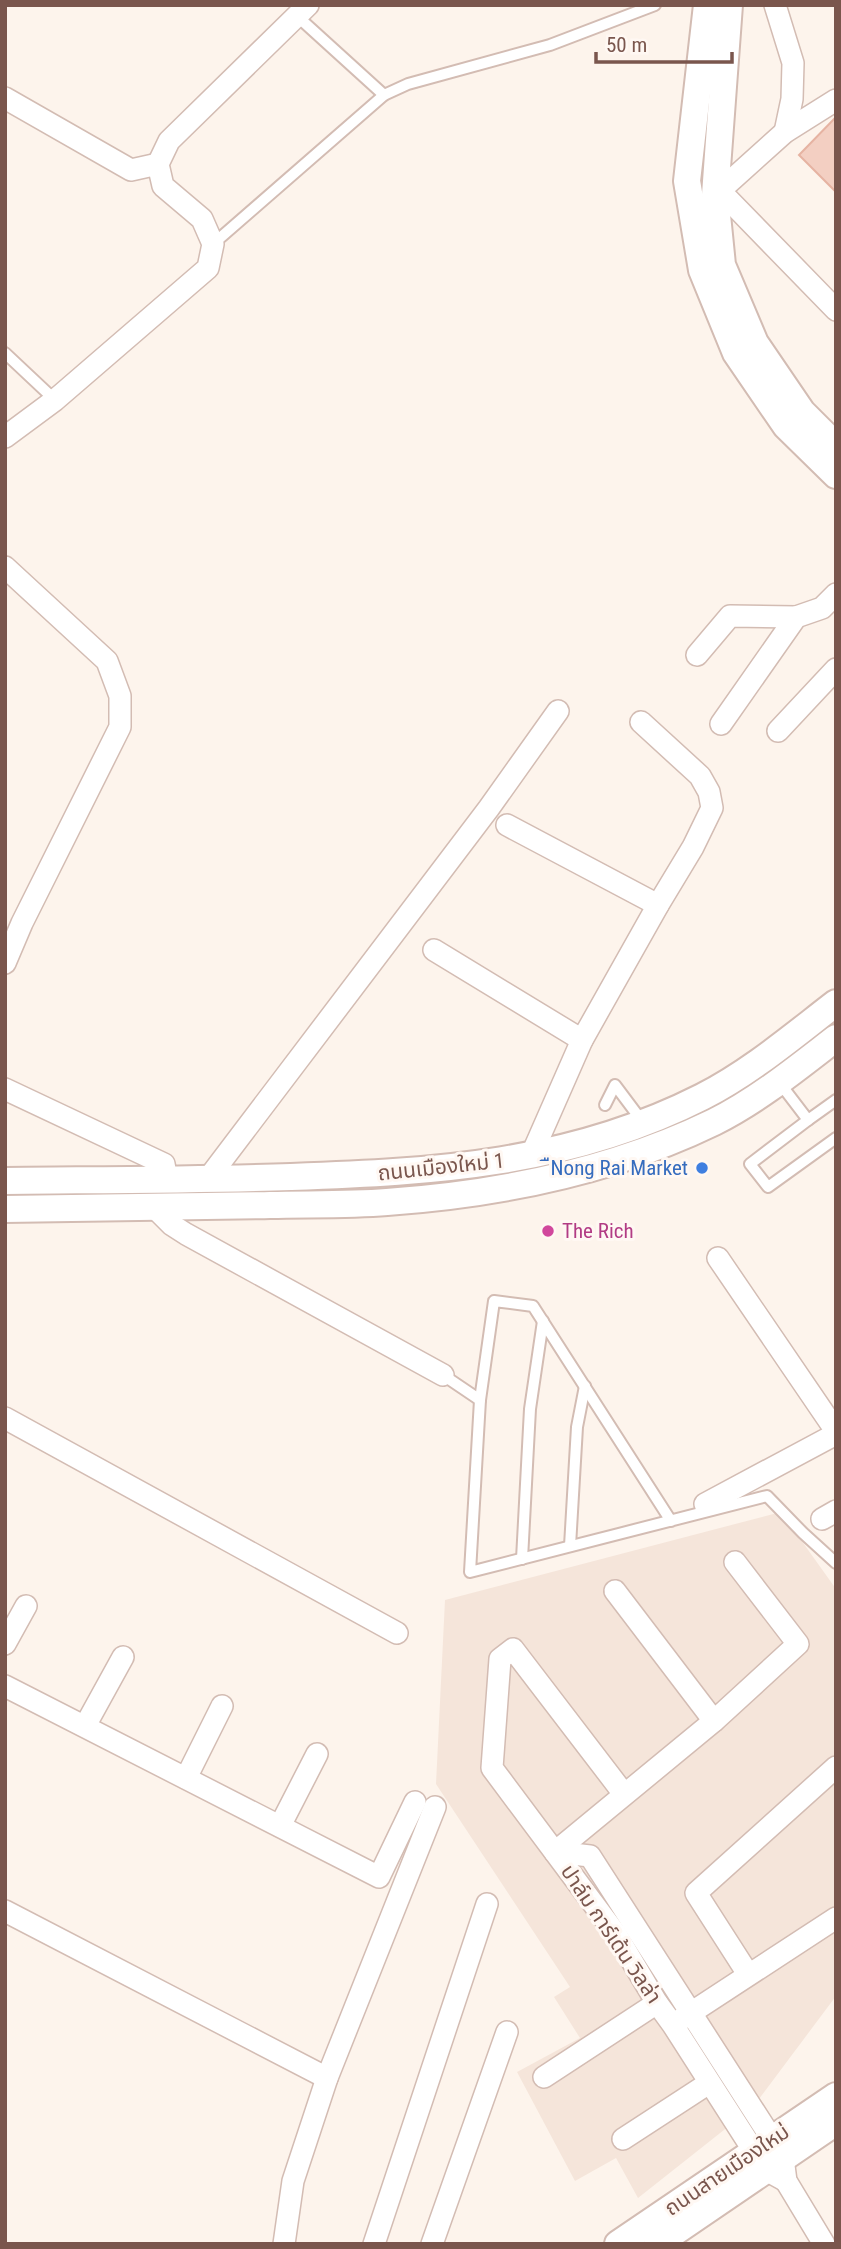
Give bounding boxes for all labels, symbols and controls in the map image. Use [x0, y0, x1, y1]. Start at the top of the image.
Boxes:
scale bar [596, 21, 732, 65]
text: 50 m [606, 33, 647, 57]
street label: ถนนเมืองใหม่ 1 [376, 1148, 506, 1186]
place label: ืNong Rai Market [540, 1156, 688, 1180]
marker: ืNong Rai Market [694, 1160, 710, 1176]
place label: The Rich [562, 1219, 634, 1243]
marker: The Rich [540, 1223, 556, 1239]
street label: ปาล์ม การ์เด้น วิลล่า [556, 1860, 666, 2008]
street label: ถนนสายเมืองใหม่ [660, 2119, 794, 2221]

